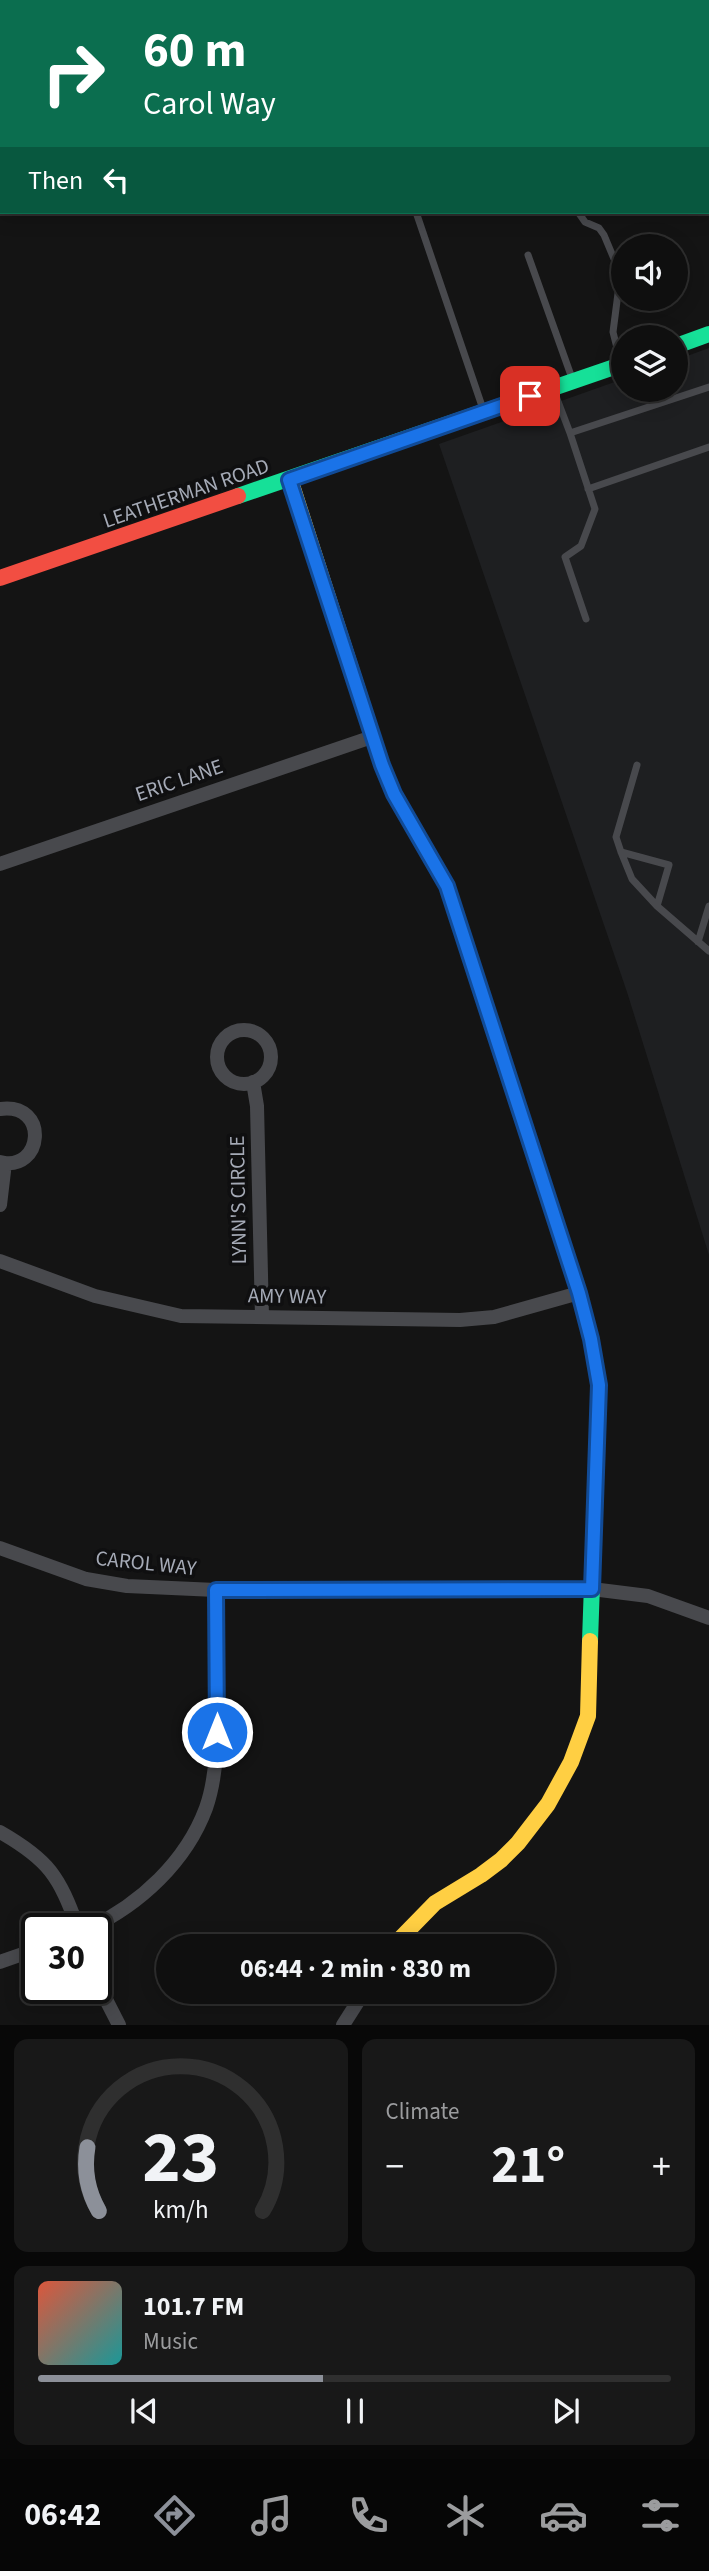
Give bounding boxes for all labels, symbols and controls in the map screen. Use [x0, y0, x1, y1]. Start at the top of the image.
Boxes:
text: 60 m [143, 16, 247, 86]
icon: right [28, 28, 119, 119]
text: Carol Way [143, 81, 276, 127]
icon: left [97, 161, 135, 199]
text: Then [28, 162, 83, 199]
map controls [611, 234, 688, 402]
button: sound [611, 234, 688, 311]
button: layers [611, 325, 688, 402]
pin [500, 366, 560, 426]
icon: arrive [511, 377, 549, 415]
street label: LEATHERMAN ROAD [99, 451, 273, 535]
street label: ERIC LANE [131, 751, 227, 809]
street label: LYNN'S CIRCLE [222, 1135, 254, 1265]
street label: AMY WAY [248, 1280, 328, 1312]
street label: CAROL WAY [94, 1543, 199, 1583]
position arrow [180, 1695, 254, 1769]
speed limit sign: 30 [21, 1913, 112, 2004]
text: 06:44 · 2 min · 830 m [240, 1950, 471, 1987]
text: Climate [386, 2095, 459, 2128]
text: 23 [142, 2107, 219, 2211]
text: 21° [491, 2129, 565, 2203]
text: − [386, 2140, 404, 2194]
text: + [652, 2140, 671, 2194]
text: km/h [153, 2192, 209, 2228]
text: 101.7 FM [143, 2288, 244, 2325]
text: Music [143, 2325, 198, 2358]
icon: previous [125, 2392, 163, 2430]
icon: pause [336, 2392, 374, 2430]
icon: next [547, 2392, 585, 2430]
icon: directions [150, 2491, 199, 2540]
icon: music [247, 2491, 296, 2540]
icon: phone [344, 2491, 393, 2540]
icon: climate [441, 2491, 490, 2540]
icon: car [539, 2491, 588, 2540]
icon: filters [636, 2491, 685, 2540]
text: 06:42 [24, 2492, 101, 2538]

